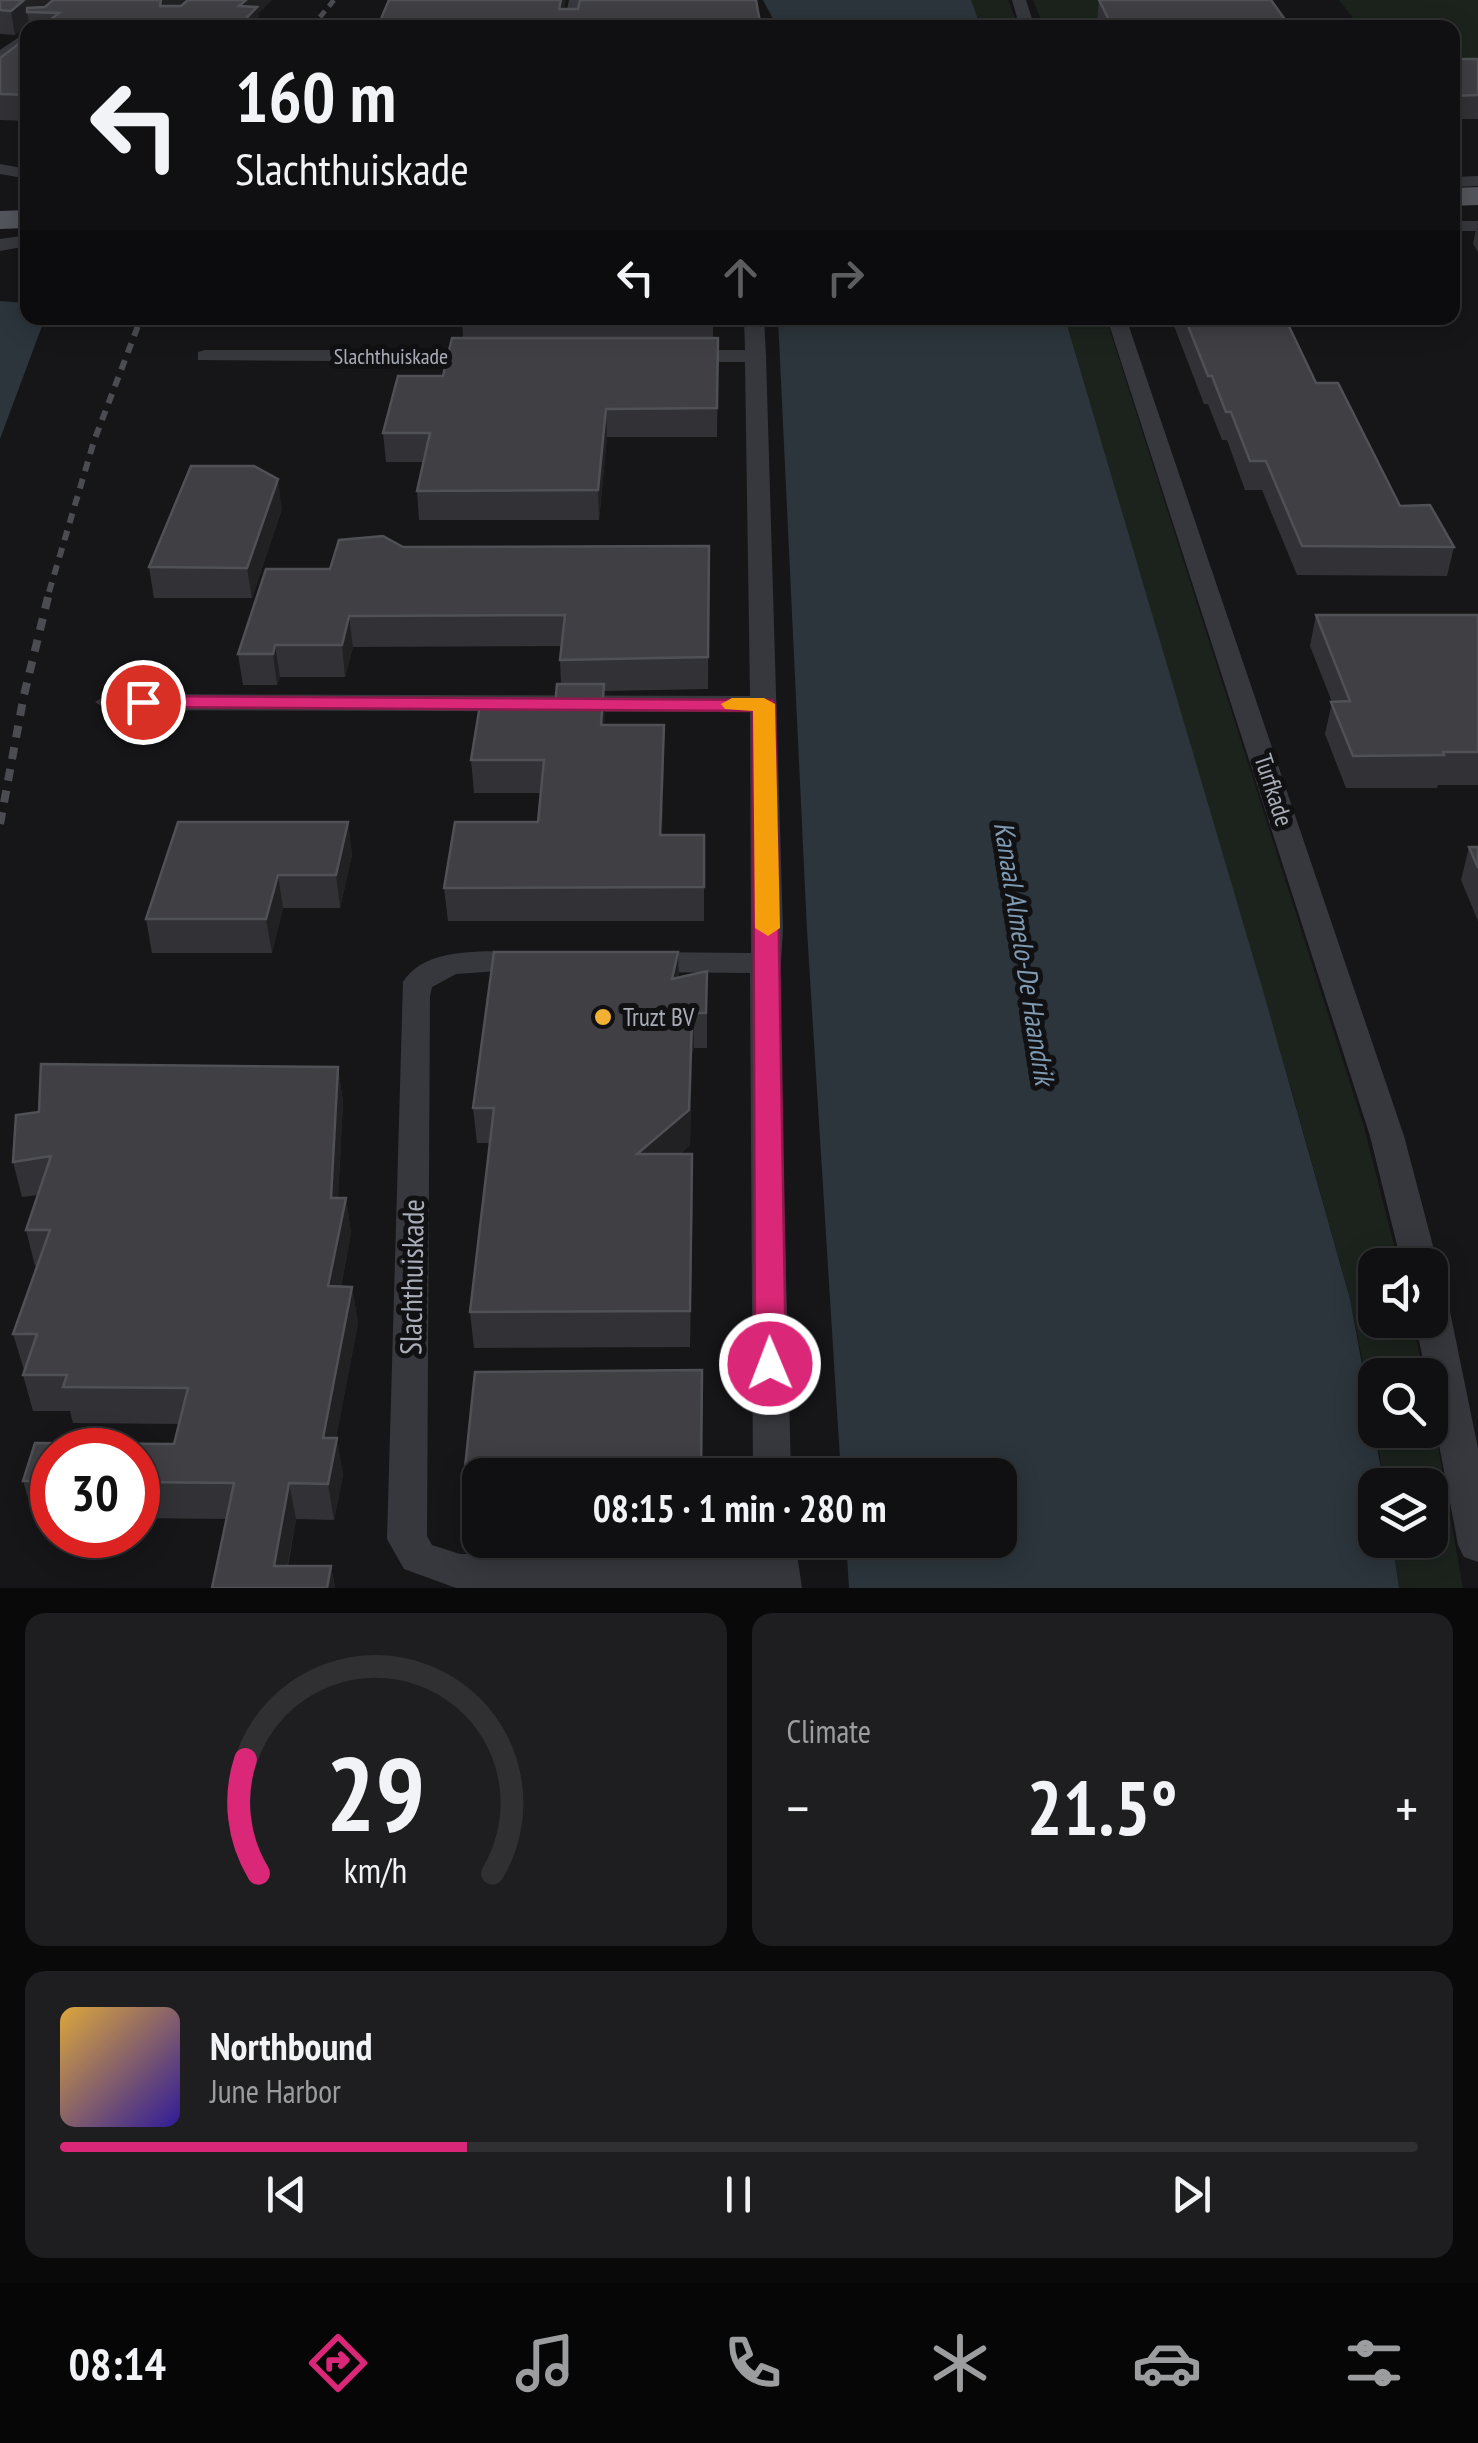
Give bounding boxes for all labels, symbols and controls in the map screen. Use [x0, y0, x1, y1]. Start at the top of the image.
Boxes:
text: 160 m [235, 51, 396, 141]
icon: left [70, 60, 200, 190]
text: Slachthuiskade [235, 139, 469, 197]
icon: left [608, 250, 663, 305]
icon: ahead [713, 250, 768, 305]
icon: right [818, 250, 873, 305]
street label: Slachthuiskade [334, 342, 448, 370]
pin [101, 660, 186, 745]
icon: arrive [116, 675, 171, 730]
street label: Turfkade [1247, 750, 1301, 830]
water label: Kanaal Almelo-De Haandrik [986, 819, 1065, 1090]
place label: Truzt BV [623, 1001, 695, 1033]
marker: Truzt BV [592, 1006, 614, 1028]
street label: Slachthuiskade [390, 1199, 432, 1355]
map controls [1358, 1248, 1448, 1558]
button: sound [1358, 1248, 1448, 1338]
position arrow [718, 1312, 822, 1416]
button: search [1358, 1358, 1448, 1448]
speed limit sign: 30 [30, 1428, 160, 1558]
button: layers [1358, 1468, 1448, 1558]
text: 08:15 · 1 min · 280 m [593, 1483, 886, 1532]
text: Climate [787, 1710, 871, 1752]
text: 29 [326, 1725, 425, 1860]
text: 21.5° [1027, 1759, 1178, 1856]
text: − [787, 1772, 809, 1843]
text: + [1395, 1772, 1418, 1843]
text: km/h [344, 1847, 407, 1893]
text: Northbound [210, 2021, 372, 2070]
text: June Harbor [210, 2070, 341, 2112]
icon: previous [259, 2167, 314, 2222]
icon: pause [711, 2167, 766, 2222]
icon: next [1164, 2167, 1219, 2222]
icon: directions [303, 2328, 373, 2398]
icon: music [510, 2328, 580, 2398]
icon: phone [718, 2328, 788, 2398]
icon: climate [925, 2328, 995, 2398]
icon: car [1132, 2328, 1202, 2398]
icon: filters [1339, 2328, 1409, 2398]
text: 08:14 [69, 2334, 166, 2392]

